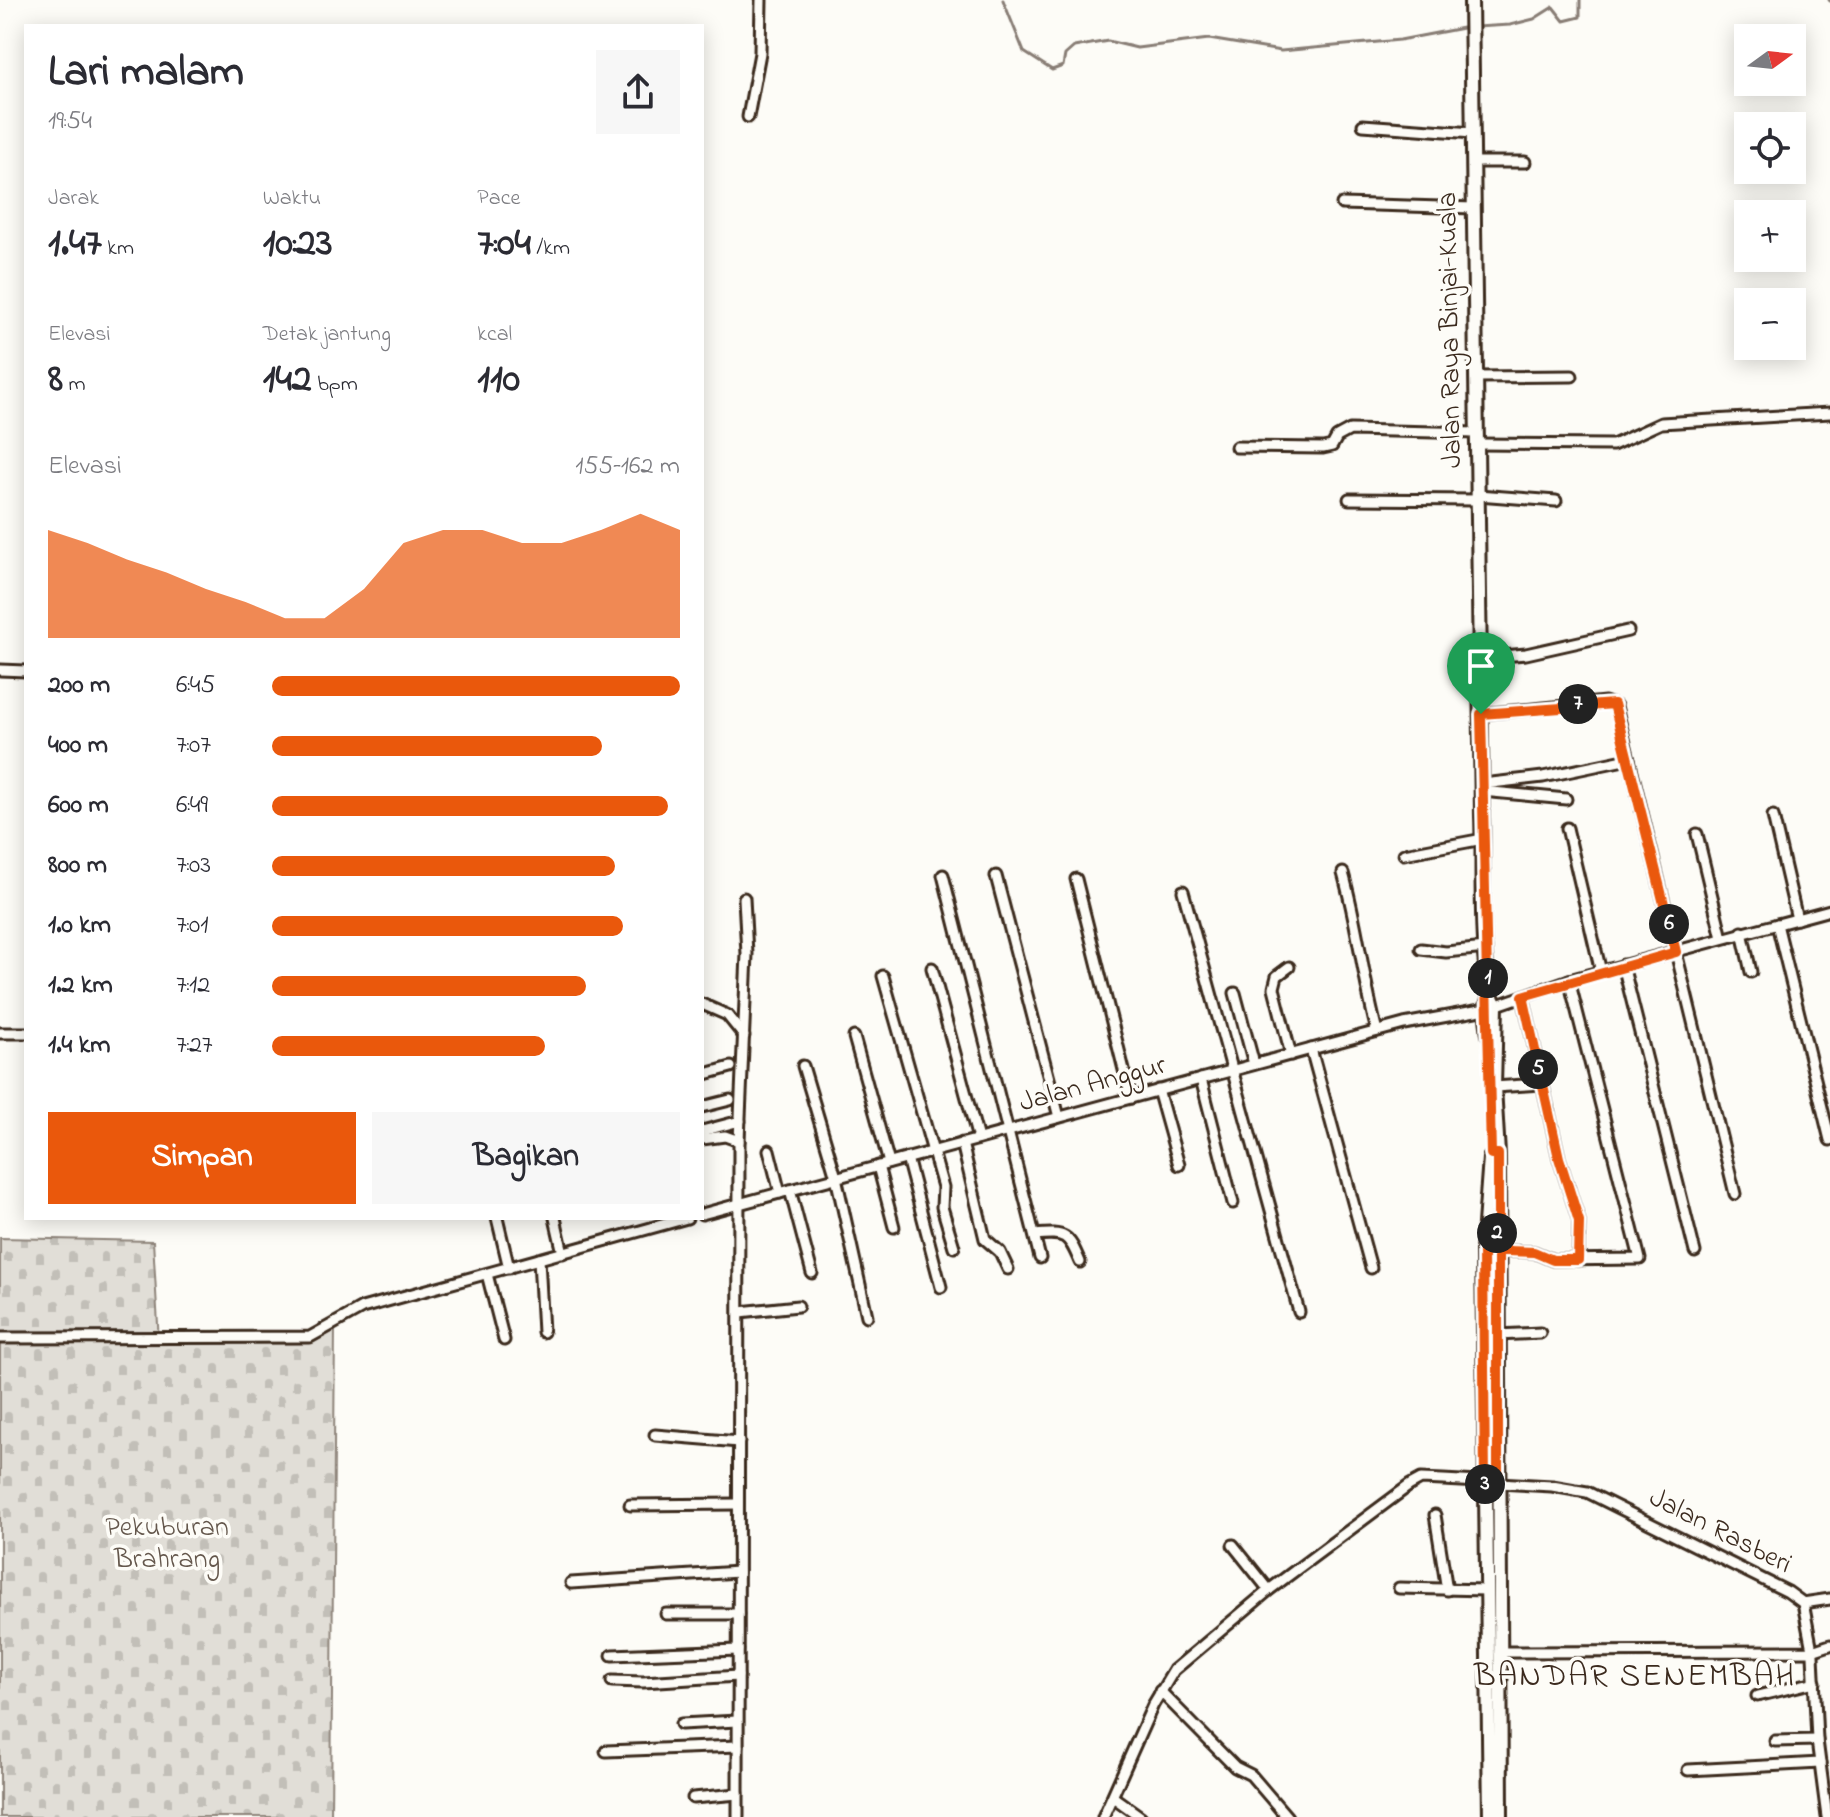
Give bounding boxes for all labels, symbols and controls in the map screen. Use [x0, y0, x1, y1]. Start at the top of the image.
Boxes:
north arrow [1734, 24, 1806, 96]
map controls [1734, 24, 1806, 360]
text: Lari malam [48, 41, 244, 105]
button: share [596, 50, 680, 134]
text: 19:54 [48, 103, 92, 141]
button: locate [1734, 112, 1806, 184]
text: Jarak [48, 183, 99, 215]
text: Waktu [263, 183, 321, 215]
text: Pace [477, 183, 520, 215]
street label: Jalan Raya Binjai-Kuala [1428, 192, 1474, 468]
button: + [1734, 200, 1806, 272]
text: 1.47 [48, 215, 102, 274]
text: 10:23 [263, 215, 332, 274]
text: 7:04 [477, 215, 531, 274]
text: km [102, 233, 134, 265]
text: /km [531, 233, 570, 265]
button: − [1734, 288, 1806, 360]
text: Elevasi [48, 319, 110, 351]
text: Detak jantung [263, 319, 391, 351]
text: kcal [477, 319, 512, 351]
text: 8 [48, 351, 63, 410]
text: 142 [263, 351, 312, 410]
text: 110 [477, 351, 520, 410]
text: m [63, 369, 86, 401]
text: bpm [312, 369, 358, 401]
text: Elevasi [48, 448, 122, 486]
text: 155–162 m [575, 448, 680, 486]
pin [1447, 632, 1515, 714]
icon: arrive [1459, 644, 1503, 688]
text: 200 m [48, 667, 110, 705]
text: 6:45 [176, 667, 215, 705]
pin: 7 [1558, 684, 1598, 724]
text: 7 [1573, 688, 1583, 720]
text: 400 m [48, 727, 108, 765]
text: 7:07 [176, 727, 211, 765]
text: 600 m [48, 787, 109, 825]
text: 6:49 [176, 787, 208, 825]
text: 800 m [48, 847, 107, 885]
text: 7:03 [176, 847, 211, 885]
pin: 6 [1649, 904, 1689, 944]
text: 1.0 km [48, 907, 111, 945]
text: 7:01 [176, 907, 208, 945]
text: 6 [1664, 908, 1674, 940]
pin: 1 [1468, 958, 1508, 998]
text: 1 [1485, 962, 1492, 994]
text: 1.2 km [48, 967, 113, 1005]
text: 7:12 [176, 967, 210, 1005]
text: 1.4 km [48, 1027, 110, 1065]
text: 7:27 [176, 1027, 213, 1065]
street label: Jalan Anggur [1015, 1046, 1171, 1124]
pin: 5 [1518, 1049, 1558, 1089]
text: 5 [1532, 1053, 1544, 1085]
button: Simpan [48, 1112, 356, 1204]
button: Bagikan [372, 1112, 680, 1204]
pin: 2 [1477, 1213, 1517, 1253]
text: 2 [1492, 1217, 1502, 1249]
pin: 3 [1465, 1464, 1505, 1504]
text: 3 [1480, 1468, 1490, 1500]
street label: Jalan Rasberi [1641, 1478, 1799, 1586]
park label: Pekuburan Brahrang [105, 1508, 229, 1581]
district label: BANDAR SENEMBAH [1473, 1654, 1796, 1701]

